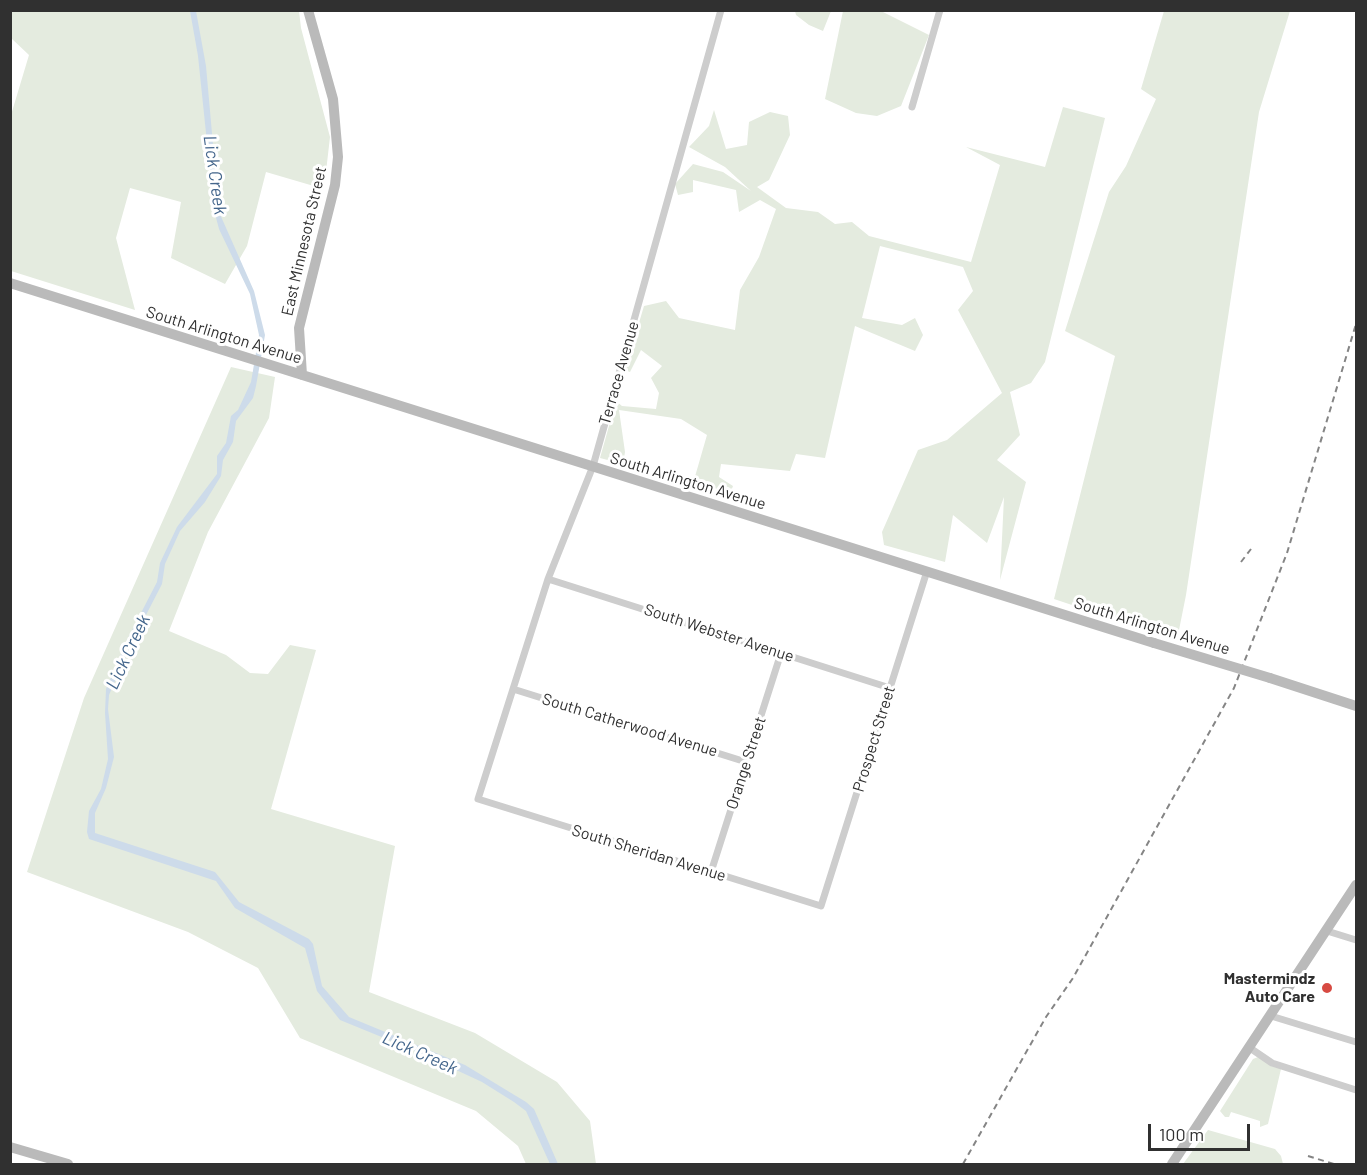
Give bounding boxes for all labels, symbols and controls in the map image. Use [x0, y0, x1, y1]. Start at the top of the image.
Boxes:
water label: Lick Creek [199, 134, 231, 216]
street label: East Minnesota Street [277, 164, 331, 318]
street label: South Arlington Avenue [144, 302, 304, 368]
street label: Terrace Avenue [595, 319, 643, 427]
street label: South Arlington Avenue [608, 448, 768, 514]
street label: South Arlington Avenue [1072, 593, 1232, 659]
street label: South Webster Avenue [642, 600, 796, 666]
water label: Lick Creek [101, 611, 155, 693]
street label: Prospect Street [849, 684, 899, 794]
street label: South Catherwood Avenue [540, 689, 720, 761]
street label: Orange Street [722, 714, 770, 812]
street label: South Sheridan Avenue [570, 820, 728, 886]
place label: Mastermindz Auto Care [1224, 969, 1315, 1007]
marker: Mastermindz Auto Care [1320, 981, 1334, 995]
water label: Lick Creek [379, 1027, 461, 1079]
scale bar [1151, 1112, 1253, 1150]
text: 100 m [1159, 1123, 1204, 1145]

